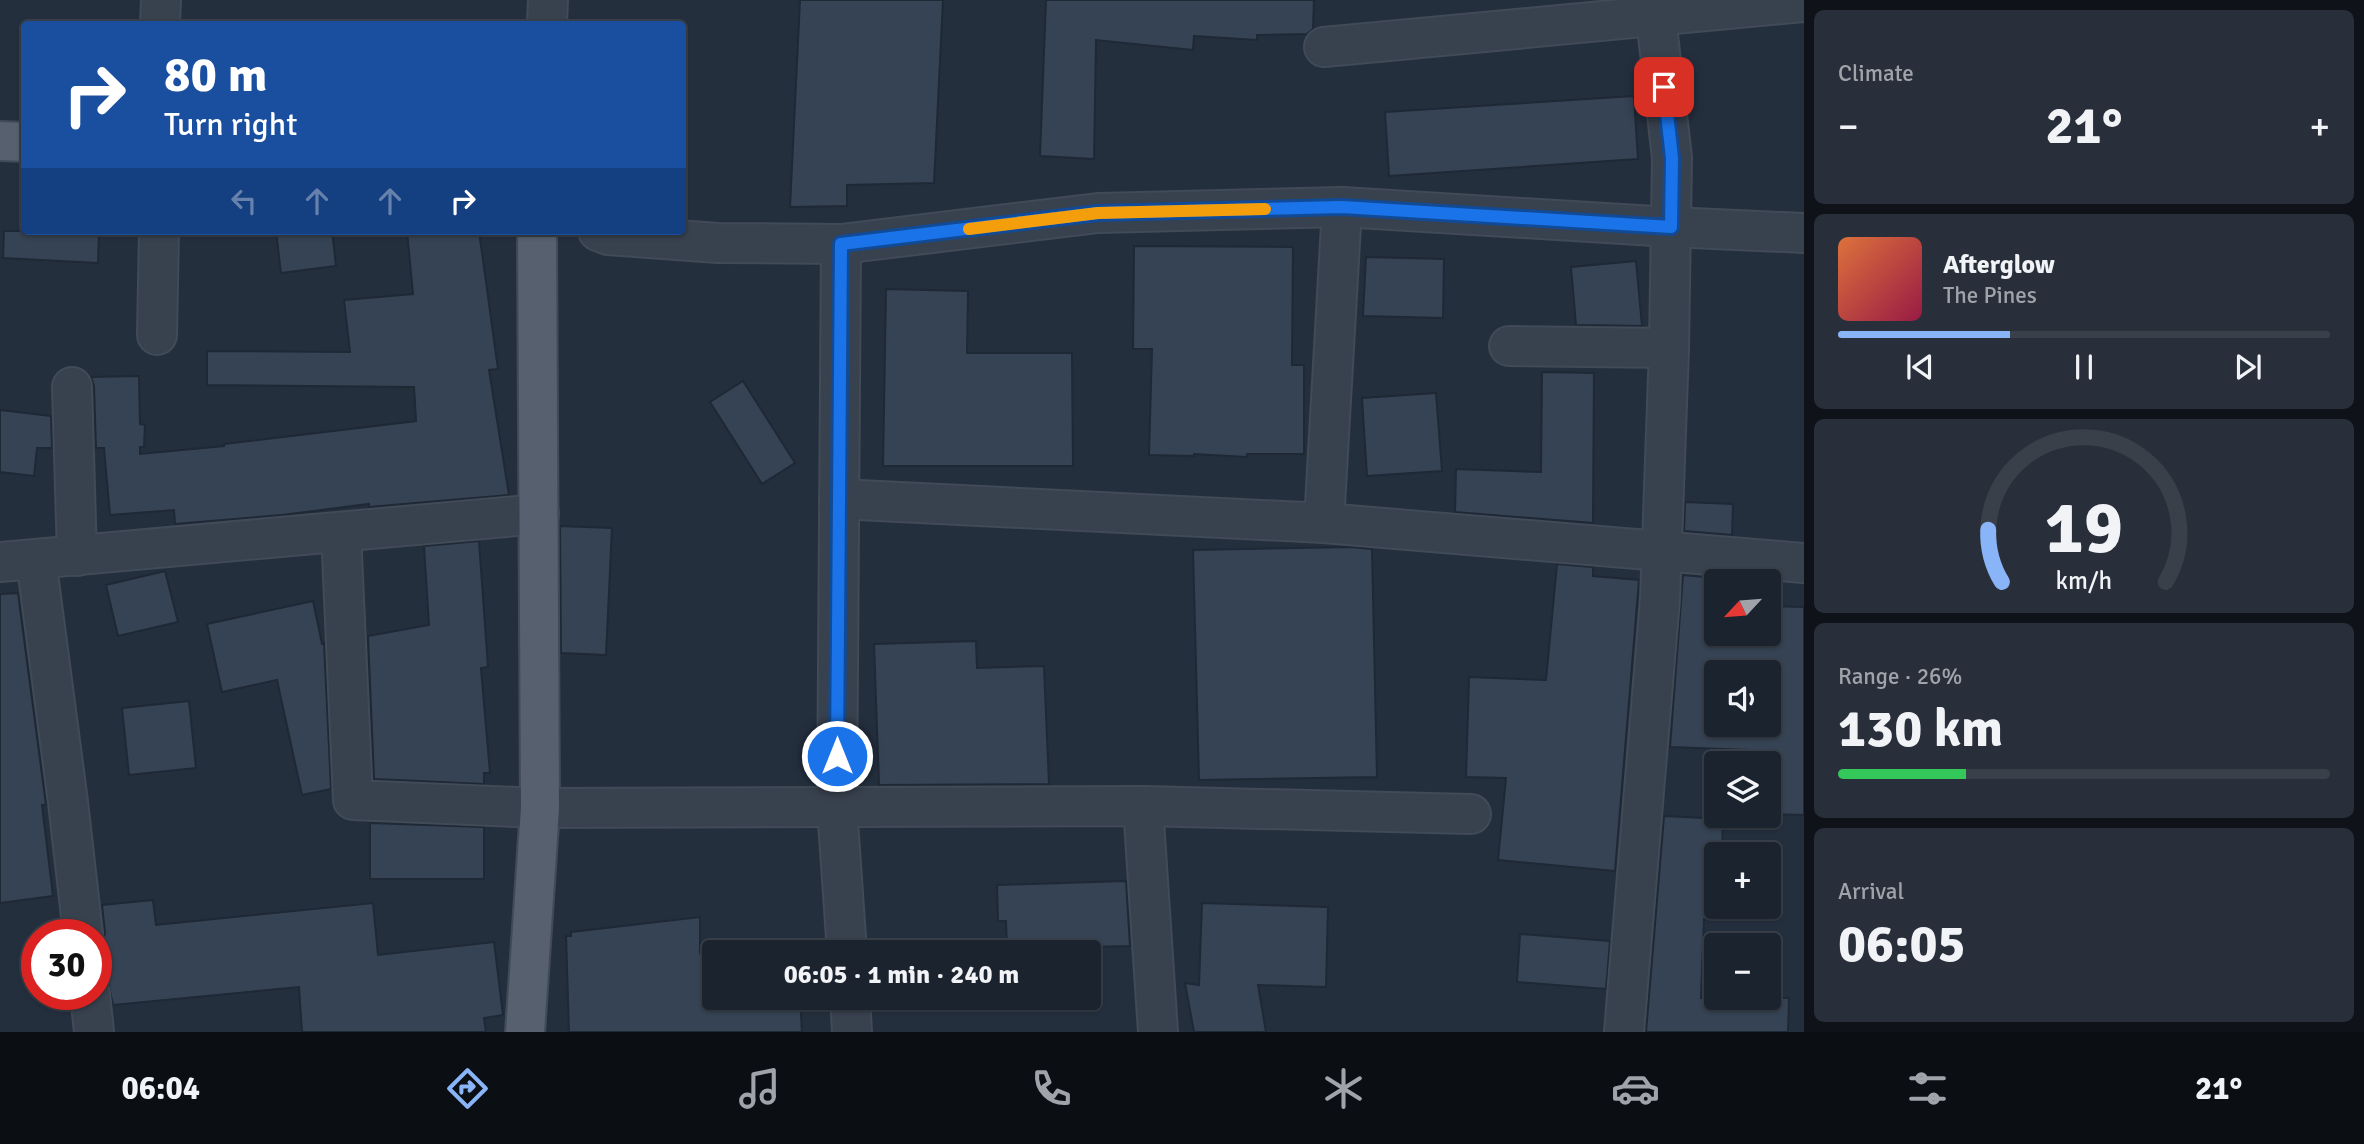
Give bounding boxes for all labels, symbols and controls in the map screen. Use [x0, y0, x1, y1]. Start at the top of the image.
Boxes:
text: 80 m [164, 45, 267, 105]
icon: right [49, 49, 140, 140]
pin [1634, 57, 1694, 117]
text: Climate [1838, 59, 1914, 88]
icon: arrive [1645, 68, 1683, 106]
text: 21° [2046, 94, 2122, 158]
text: − [1838, 103, 1859, 150]
text: + [2309, 103, 2330, 150]
text: Turn right [164, 105, 297, 144]
icon: left [225, 182, 263, 220]
icon: ahead [298, 182, 336, 220]
icon: ahead [371, 182, 409, 220]
icon: right [444, 182, 482, 220]
text: Afterglow [1943, 249, 2055, 281]
text: The Pines [1943, 281, 2037, 310]
icon: previous [1901, 348, 1939, 386]
icon: pause [2065, 348, 2103, 386]
icon: next [2229, 348, 2267, 386]
text: 19 [2045, 484, 2123, 573]
text: km/h [2056, 565, 2112, 596]
north arrow [1704, 569, 1782, 646]
map controls [1704, 569, 1781, 1010]
button: sound [1704, 660, 1781, 737]
text: Range · 26% [1838, 662, 1962, 691]
text: 130 km [1838, 697, 2003, 761]
position arrow [800, 719, 874, 793]
button: layers [1704, 751, 1781, 828]
button: + [1704, 842, 1781, 919]
text: Arrival [1838, 877, 1904, 906]
text: 06:05 [1838, 912, 1966, 976]
speed limit sign: 30 [21, 919, 112, 1010]
button: − [1704, 933, 1781, 1010]
text: 06:05 · 1 min · 240 m [784, 959, 1019, 991]
icon: directions [443, 1064, 492, 1113]
icon: music [735, 1064, 784, 1113]
icon: phone [1027, 1064, 1076, 1113]
icon: climate [1319, 1064, 1368, 1113]
icon: car [1611, 1064, 1660, 1113]
icon: filters [1903, 1064, 1952, 1113]
text: 06:04 [122, 1069, 200, 1108]
text: 21° [2195, 1069, 2242, 1108]

